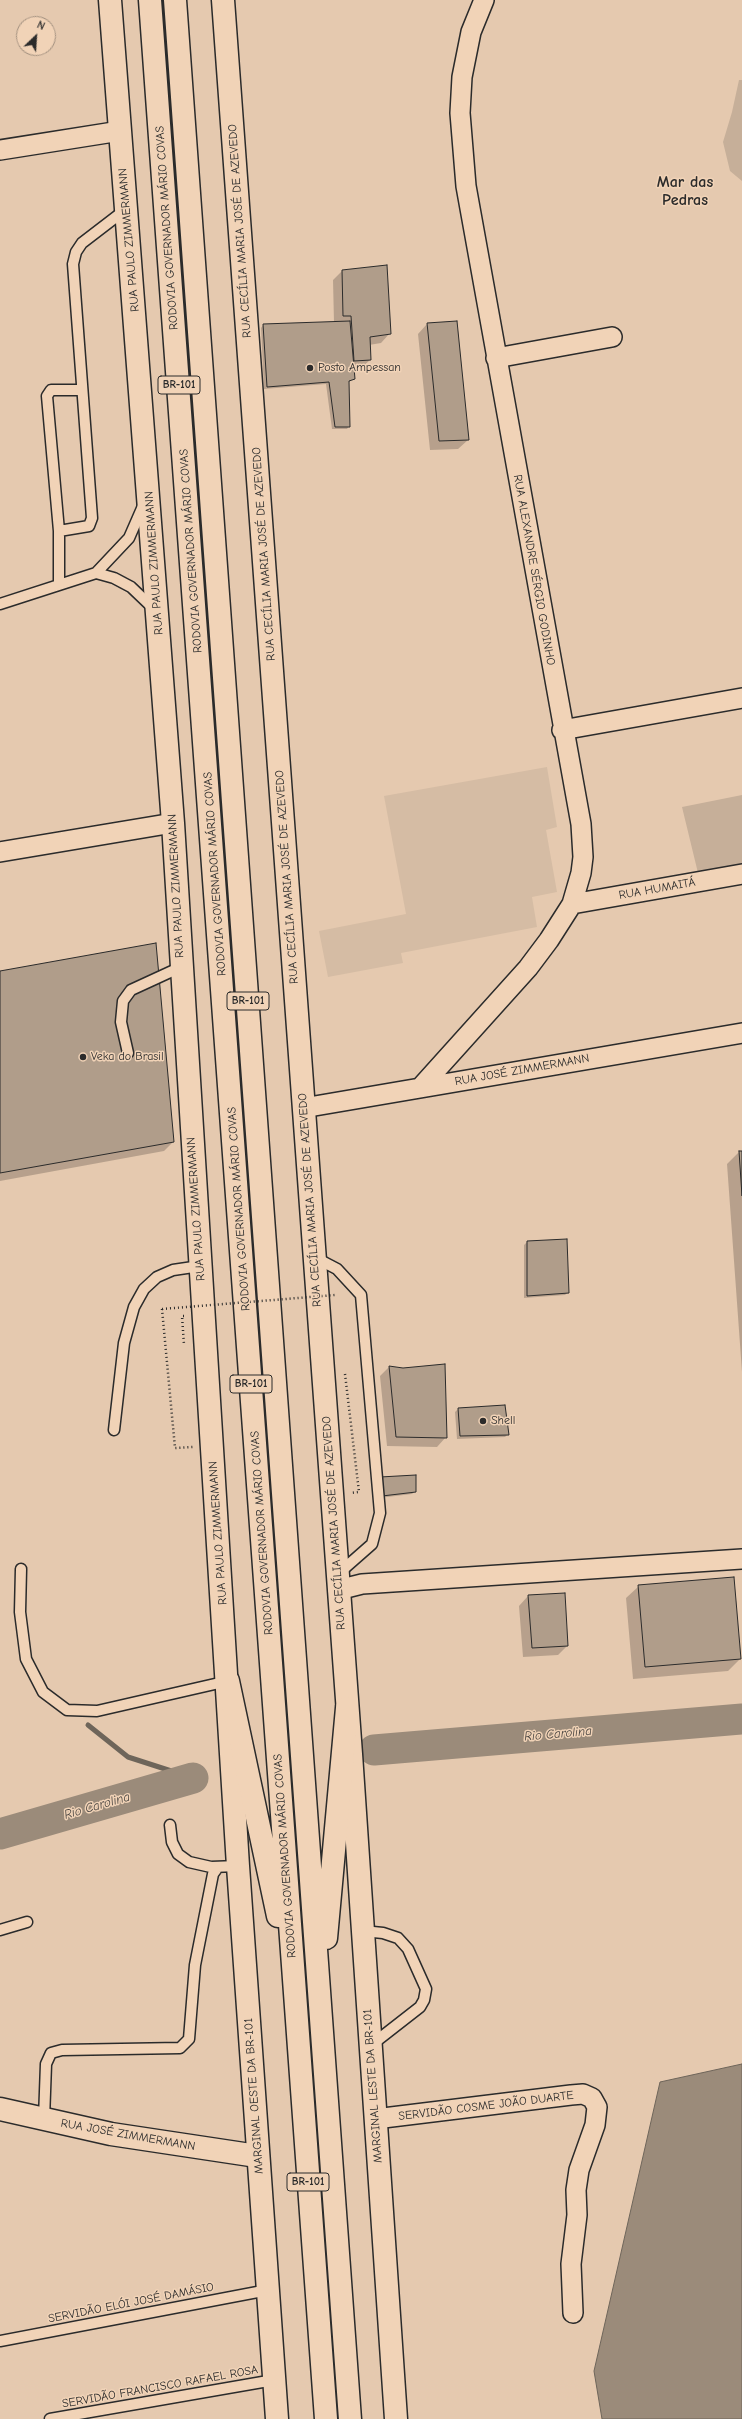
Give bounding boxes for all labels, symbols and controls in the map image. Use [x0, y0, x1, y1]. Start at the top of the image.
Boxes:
north arrow [16, 16, 56, 56]
text: N [35, 18, 47, 33]
street label: RUA CECÍLIA MARIA JOSÉ DE AZEVEDO [225, 124, 255, 338]
street label: RODOVIA GOVERNADOR MÁRIO COVAS [153, 125, 181, 331]
street label: RUA PAULO ZIMMERMANN [116, 168, 142, 312]
district label: Mar das Pedras [657, 172, 713, 210]
place label: Posto Ampessan [318, 361, 401, 375]
marker: Posto Ampessan [305, 363, 315, 373]
road number: BR-101 [158, 376, 200, 394]
street label: RUA CECÍLIA MARIA JOSÉ DE AZEVEDO [249, 447, 279, 661]
street label: RODOVIA GOVERNADOR MÁRIO COVAS [177, 448, 205, 654]
street label: RUA ALEXANDRE SÉRGIO GODINHO [510, 473, 558, 667]
street label: RUA PAULO ZIMMERMANN [142, 491, 166, 635]
street label: RUA CECÍLIA MARIA JOSÉ DE AZEVEDO [272, 770, 302, 984]
street label: RODOVIA GOVERNADOR MÁRIO COVAS [201, 771, 229, 977]
street label: RUA PAULO ZIMMERMANN [165, 814, 187, 958]
street label: RUA HUMAITÁ [618, 875, 696, 903]
road number: BR-101 [227, 992, 269, 1010]
place label: Veka do Brasil [91, 1050, 164, 1064]
street label: RUA JOSÉ ZIMMERMANN [454, 1051, 590, 1089]
marker: Veka do Brasil [78, 1052, 88, 1062]
street label: RUA CECÍLIA MARIA JOSÉ DE AZEVEDO [295, 1093, 325, 1307]
street label: RODOVIA GOVERNADOR MÁRIO COVAS [225, 1106, 253, 1312]
street label: RUA PAULO ZIMMERMANN [184, 1137, 208, 1281]
road number: BR-101 [230, 1375, 272, 1393]
place label: Shell [491, 1414, 515, 1428]
street label: RUA CECÍLIA MARIA JOSÉ DE AZEVEDO [319, 1416, 349, 1630]
marker: Shell [478, 1416, 488, 1426]
street label: RODOVIA GOVERNADOR MÁRIO COVAS [248, 1430, 276, 1636]
street label: RUA PAULO ZIMMERMANN [206, 1461, 230, 1605]
water label: Rio Carolina [524, 1723, 592, 1745]
street label: RODOVIA GOVERNADOR MÁRIO COVAS [271, 1753, 299, 1959]
water label: Rio Carolina [62, 1789, 132, 1823]
street label: MARGINAL LESTE DA BR-101 [360, 2008, 386, 2164]
street label: MARGINAL OESTE DA BR-101 [241, 2018, 267, 2174]
street label: SERVIDÃO COSME JOÃO DUARTE [398, 2088, 574, 2124]
street label: RUA JOSÉ ZIMMERMANN [60, 2116, 196, 2154]
road number: BR-101 [287, 2173, 329, 2191]
street label: SERVIDÃO ELÓI JOSÉ DAMÁSIO [47, 2280, 215, 2326]
street label: SERVIDÃO FRANCISCO RAFAEL ROSA [61, 2363, 259, 2411]

